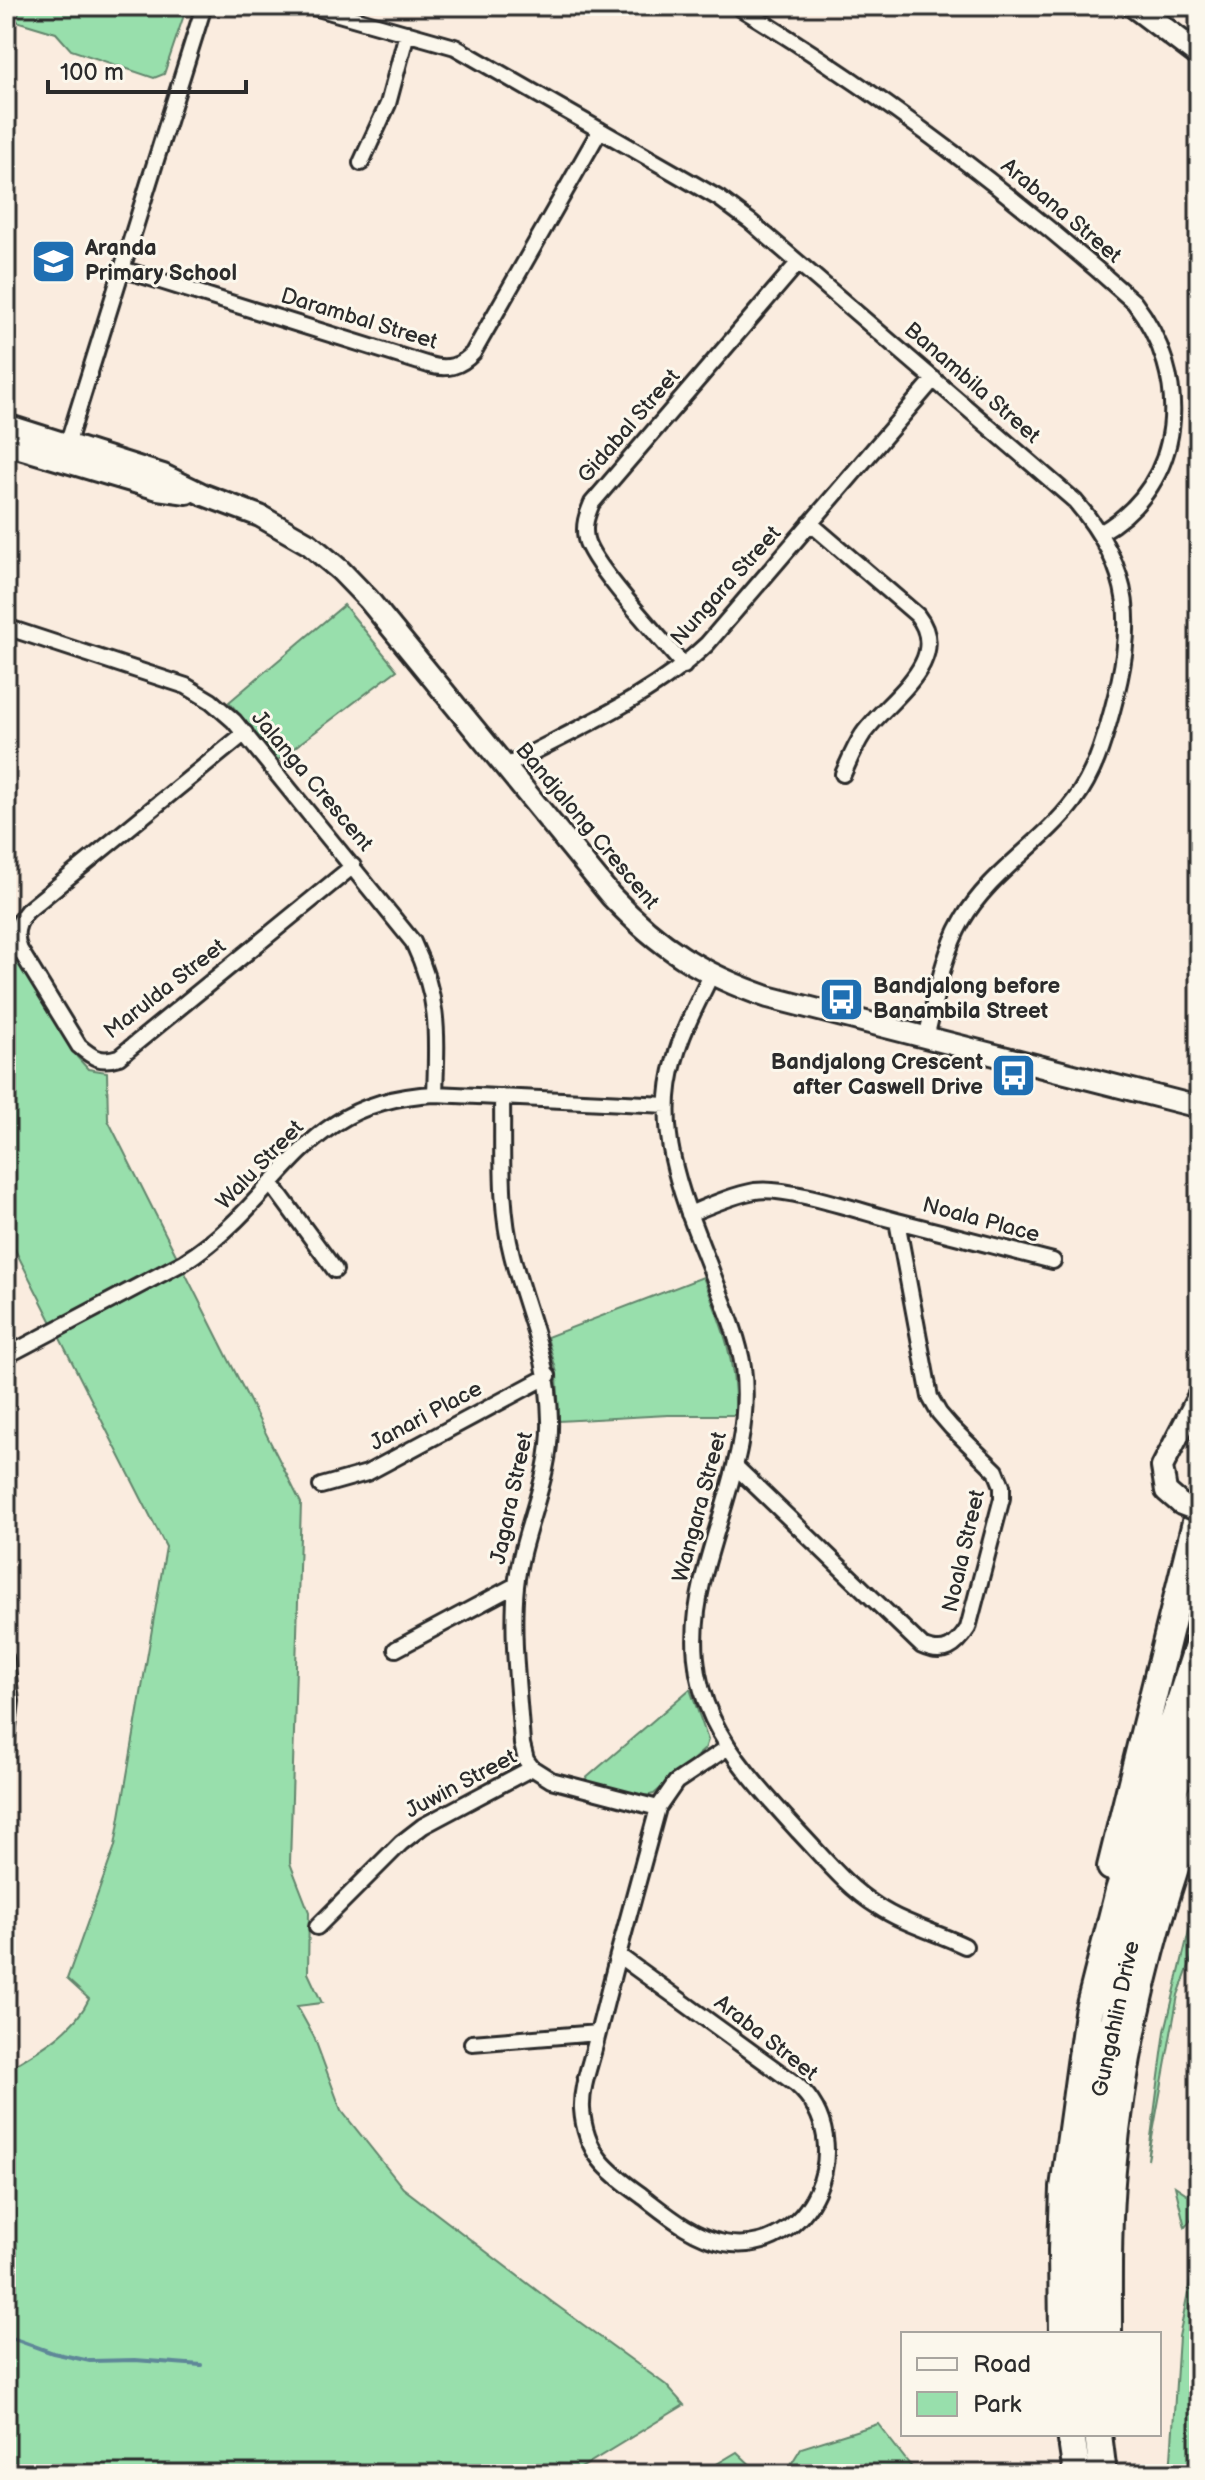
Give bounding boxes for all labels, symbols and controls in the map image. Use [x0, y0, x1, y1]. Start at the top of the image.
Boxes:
scale bar [48, 44, 246, 94]
text: 100 m [60, 58, 124, 87]
street label: Arabana Street [995, 153, 1127, 269]
place label: Aranda Primary School [84, 235, 237, 287]
school or university icon: Aranda Primary School [30, 237, 78, 285]
street label: Darambal Street [278, 282, 441, 356]
street label: Banambila Street [898, 317, 1046, 450]
street label: Gidabal Street [572, 363, 686, 489]
street label: Nungara Street [665, 520, 787, 652]
street label: Jalanga Crescent [245, 705, 379, 857]
street label: Bandjalong Crescent [509, 737, 665, 915]
street label: Marulda Street [99, 933, 232, 1045]
place label: Bandjalong before Banambila Street [873, 973, 1060, 1025]
bus stop icon: Bandjalong before Banambila Street [818, 975, 866, 1023]
place label: Bandjalong Crescent after Caswell Drive [771, 1049, 984, 1101]
bus stop icon: Bandjalong Crescent after Caswell Drive [990, 1051, 1038, 1099]
street label: Walu Street [211, 1114, 310, 1216]
street label: Noala Place [919, 1191, 1043, 1249]
street label: Janari Place [365, 1375, 487, 1457]
street label: Jagara Street [485, 1429, 539, 1567]
street label: Wangara Street [667, 1429, 733, 1585]
street label: Noala Street [937, 1487, 991, 1615]
street label: Juwin Street [401, 1743, 521, 1825]
street label: Gungahlin Drive [1086, 1939, 1146, 2099]
street label: Araba Street [709, 1989, 823, 2087]
legend [901, 2332, 1161, 2436]
text: Road [973, 2350, 1031, 2379]
text: Park [973, 2390, 1021, 2419]

